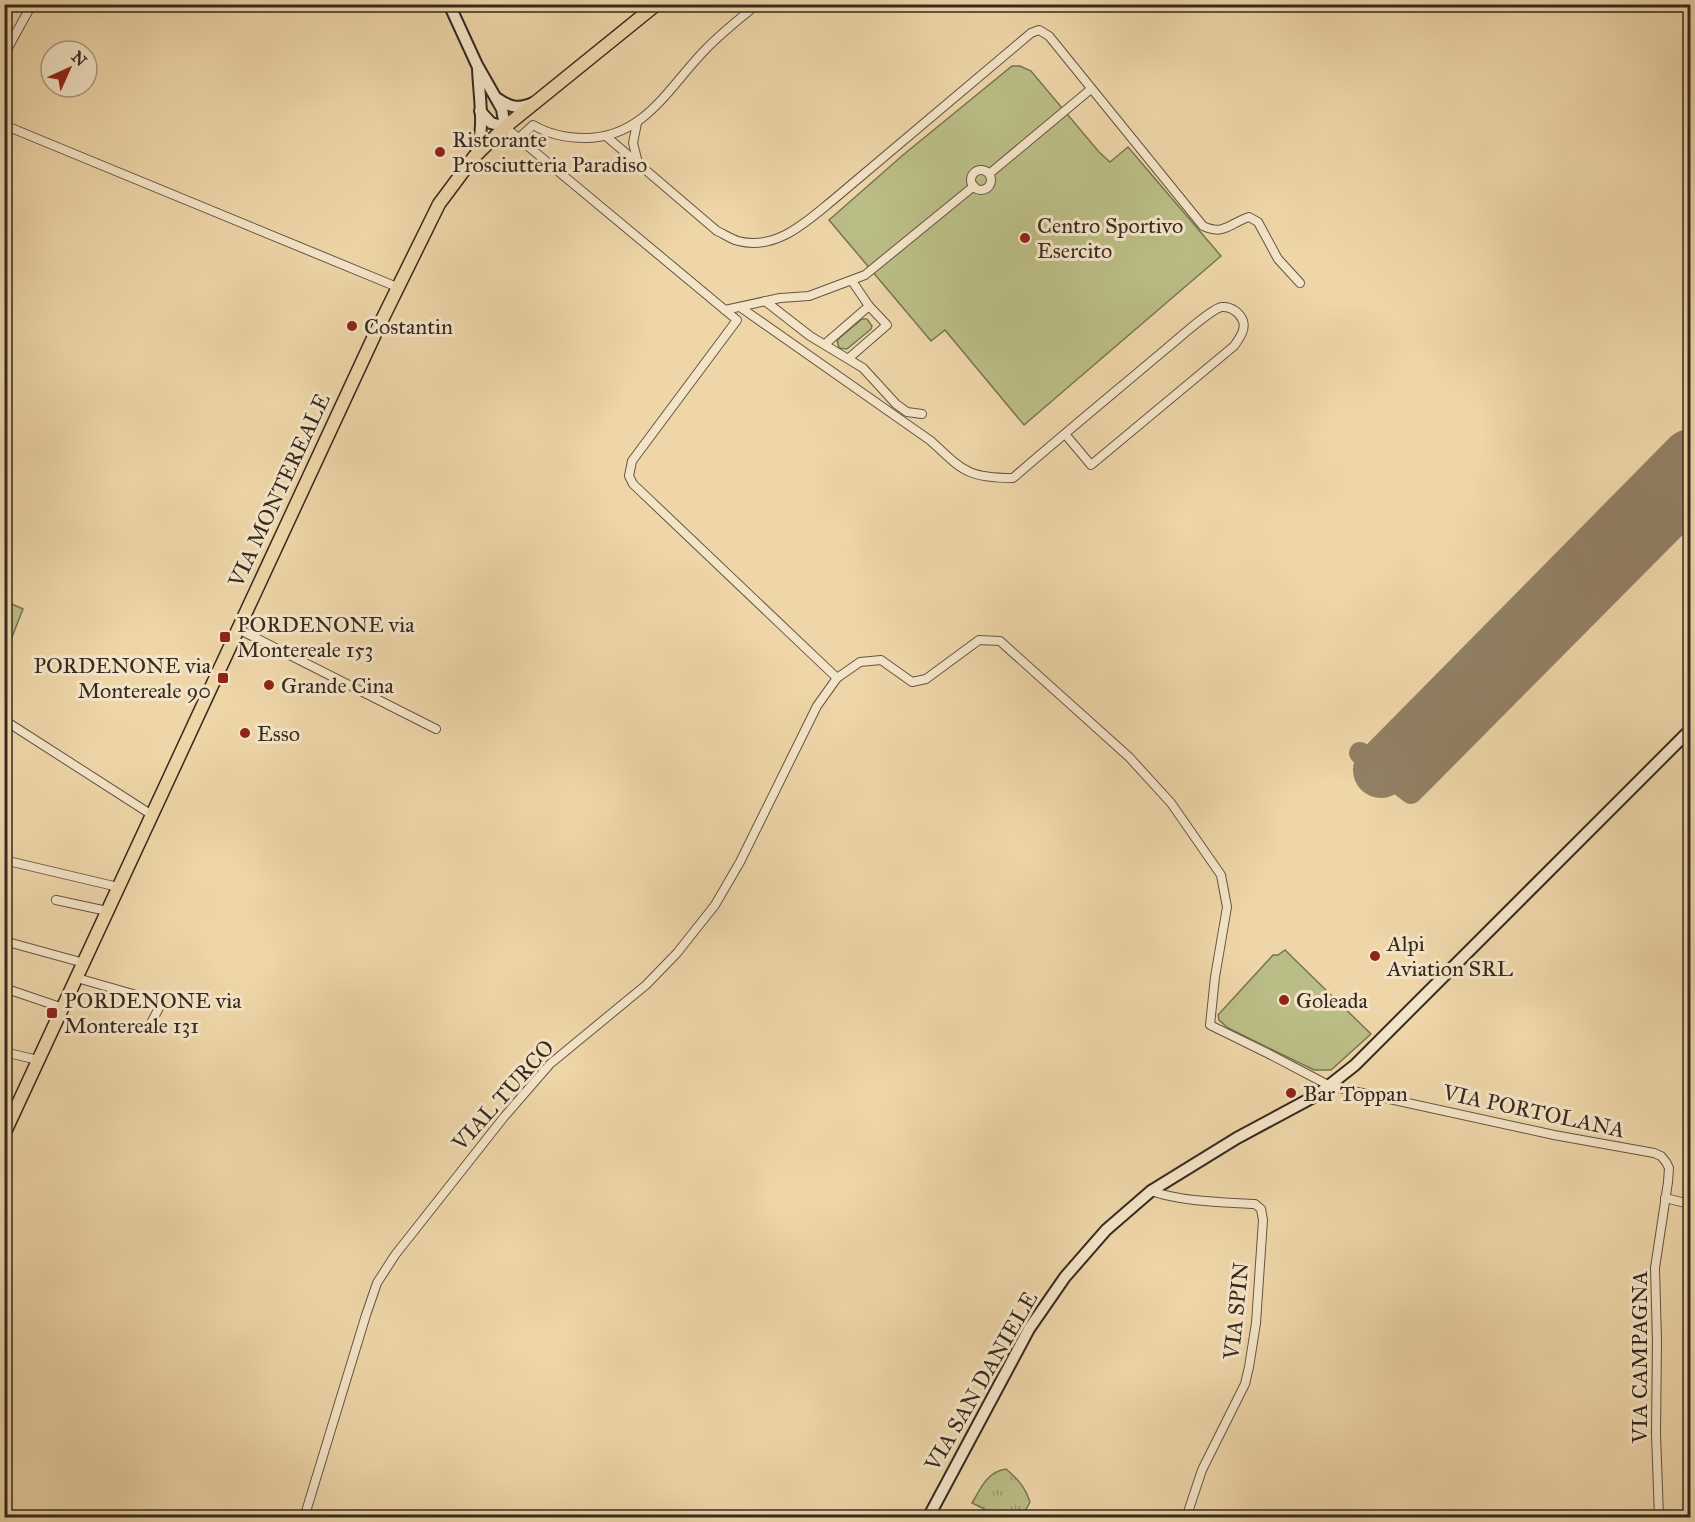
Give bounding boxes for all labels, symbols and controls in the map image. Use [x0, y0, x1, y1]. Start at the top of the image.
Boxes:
north arrow [39, 39, 99, 99]
text: N [68, 47, 91, 71]
place label: Ristorante Prosciutteria Paradiso [452, 126, 647, 178]
marker: Ristorante Prosciutteria Paradiso [433, 145, 447, 159]
place label: Centro Sportivo Esercito [1037, 212, 1183, 264]
marker: Centro Sportivo Esercito [1018, 231, 1032, 245]
place label: Costantin [364, 313, 453, 340]
marker: Costantin [345, 319, 359, 333]
street label: VIA MONTEREALE [222, 389, 336, 592]
place label: PORDENONE via Montereale 153 [237, 611, 415, 663]
marker: PORDENONE via Montereale 153 [218, 630, 232, 644]
place label: PORDENONE via Montereale 90 [33, 652, 212, 704]
marker: PORDENONE via Montereale 90 [216, 671, 230, 685]
place label: Grande Cina [281, 672, 394, 699]
marker: Grande Cina [262, 678, 276, 692]
place label: Esso [257, 720, 300, 747]
marker: Esso [238, 726, 252, 740]
place label: Alpi Aviation SRL [1386, 930, 1513, 982]
marker: Alpi Aviation SRL [1368, 949, 1382, 963]
place label: PORDENONE via Montereale 131 [64, 987, 242, 1039]
place label: Goleada [1296, 987, 1369, 1014]
marker: Goleada [1277, 993, 1291, 1007]
marker: PORDENONE via Montereale 131 [45, 1006, 59, 1020]
street label: VIAL TURCO [446, 1034, 560, 1157]
street label: VIA PORTOLANA [1440, 1078, 1628, 1143]
place label: Bar Toppan [1303, 1080, 1408, 1107]
marker: Bar Toppan [1284, 1086, 1298, 1100]
street label: VIA SPIN [1217, 1261, 1255, 1362]
street label: VIA CAMPAGNA [1626, 1271, 1653, 1444]
street label: VIA SAN DANIELE [918, 1286, 1044, 1476]

